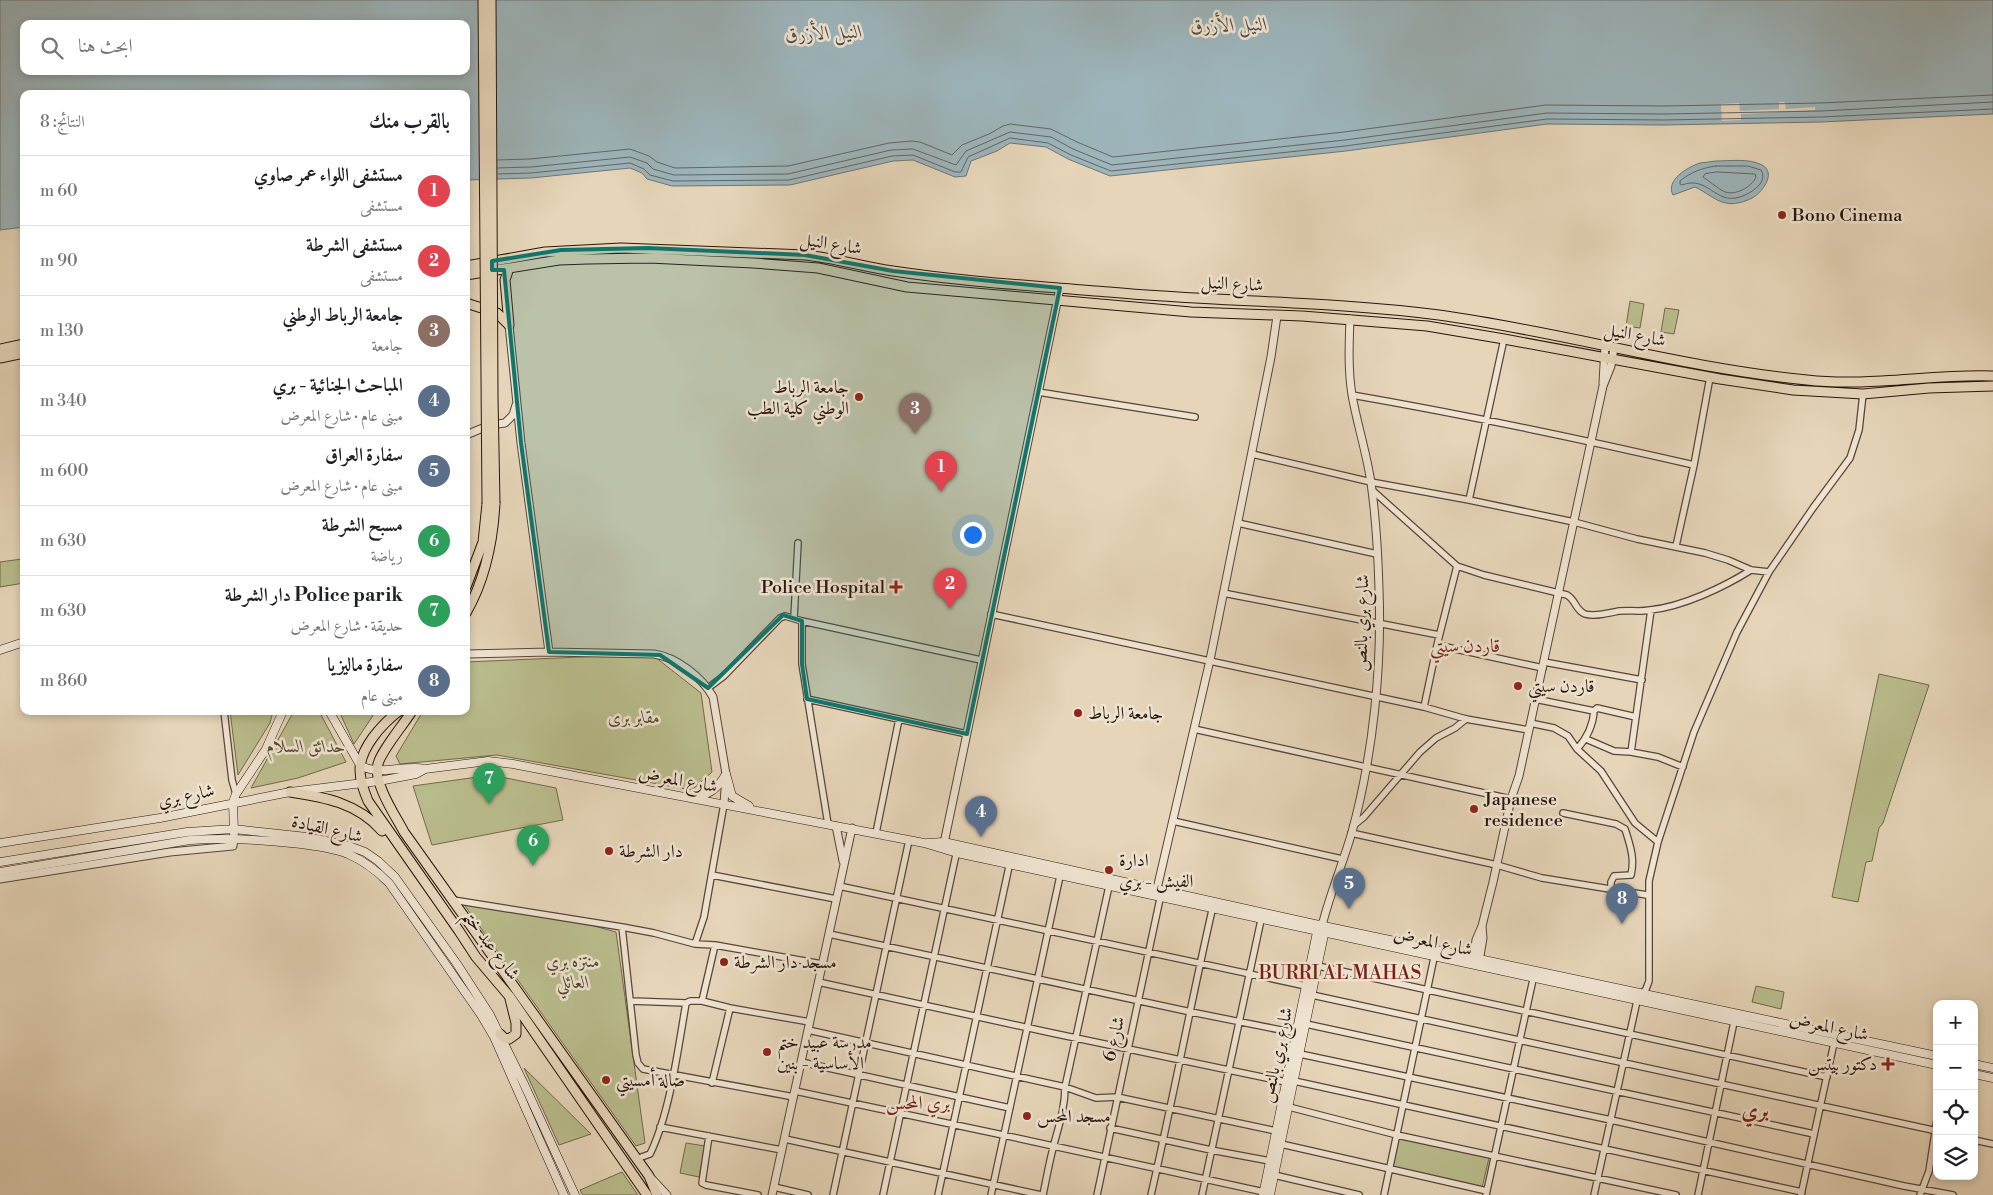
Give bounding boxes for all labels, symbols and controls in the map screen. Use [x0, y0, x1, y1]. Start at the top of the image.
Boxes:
water label: النيل الأزرق [1190, 10, 1268, 39]
water label: النيل الأزرق [785, 18, 863, 47]
search box [20, 20, 470, 75]
icon: search [38, 34, 66, 62]
text: ابحث هنا [78, 34, 133, 58]
text: بالقرب منك [369, 109, 450, 135]
text: النتائج: 8 [40, 112, 85, 132]
text: مستشفى اللواء عمر صاوي [254, 163, 403, 187]
text: 60 m [40, 181, 78, 201]
text: 1 [430, 181, 438, 201]
text: مستشفى [360, 196, 403, 216]
place label: Bono Cinema [1791, 204, 1903, 227]
marker: Bono Cinema [1776, 209, 1788, 221]
street label: شارع النيل [798, 228, 864, 263]
text: مستشفى الشرطة [306, 233, 403, 257]
text: 90 m [40, 251, 78, 271]
text: 2 [429, 251, 439, 271]
text: مستشفى [360, 266, 403, 286]
street label: شارع النيل [1200, 271, 1264, 300]
text: جامعة الرباط الوطني [283, 303, 403, 327]
street label: شارع النيل [1602, 318, 1668, 355]
text: 130 m [40, 321, 84, 341]
text: 3 [429, 321, 439, 341]
text: جامعة [371, 336, 403, 356]
text: المباحث الجنائية - بري [272, 373, 403, 397]
place label: جامعة الرباط الوطني كلية الطب [747, 376, 849, 425]
text: 340 m [40, 391, 87, 411]
text: 4 [429, 391, 439, 411]
marker: جامعة الرباط الوطني كلية الطب [853, 391, 865, 403]
pin: 3 [899, 393, 931, 434]
text: مبنى عام · شارع المعرض [281, 406, 403, 426]
text: سفارة العراق [325, 443, 403, 467]
pin: 1 [925, 451, 957, 492]
text: 600 m [40, 461, 88, 481]
text: 5 [429, 461, 439, 481]
text: مبنى عام · شارع المعرض [281, 476, 403, 496]
text: مسبح الشرطة [322, 513, 403, 537]
your location [960, 522, 986, 548]
text: 630 m [40, 531, 86, 551]
text: 6 [429, 531, 439, 551]
text: رياضة [371, 546, 403, 566]
pin: 2 [934, 568, 966, 609]
street label: شارع بري بالنص [1350, 574, 1377, 672]
place label: Police Hospital [761, 576, 886, 599]
marker: Police Hospital [889, 580, 903, 594]
text: Police parik دار الشرطة [225, 583, 403, 607]
text: 630 m [40, 601, 86, 621]
text: 7 [429, 601, 439, 621]
text: حديقة · شارع المعرض [290, 616, 403, 636]
district label: قاردن سيتي [1430, 634, 1500, 664]
text: سفارة ماليزيا [327, 653, 403, 677]
text: 860 m [40, 671, 87, 691]
text: 8 [429, 671, 439, 691]
place label: قاردن سيتي [1528, 675, 1594, 703]
marker: قاردن سيتي [1512, 680, 1524, 692]
text: مبنى عام [361, 686, 403, 706]
place label: جامعة الرباط [1088, 702, 1164, 725]
park label: مقابر برى [608, 706, 660, 729]
marker: جامعة الرباط [1072, 707, 1084, 719]
park label: حدائق السلام [266, 735, 346, 762]
street label: شارع المعرض [636, 762, 719, 801]
pin: 7 [473, 763, 505, 804]
street label: شارع بري [156, 779, 217, 816]
place label: Japanese residence [1483, 788, 1563, 832]
pin: 4 [965, 796, 997, 837]
marker: Japanese residence [1468, 803, 1480, 815]
street label: شارع القيادة [289, 810, 365, 851]
pin: 6 [517, 825, 549, 866]
place label: دار الشرطة [619, 840, 683, 863]
marker: دار الشرطة [603, 845, 615, 857]
place label: ادارة الفيش - بري [1119, 849, 1194, 896]
marker: ادارة الفيش - بري [1103, 864, 1115, 876]
pin: 5 [1333, 868, 1365, 909]
pin: 8 [1606, 883, 1638, 924]
street label: شارع عبد ختم [452, 905, 525, 988]
street label: شارع المعرض [1391, 922, 1474, 964]
park label: منتزه بري العائلي [546, 950, 600, 999]
place label: مسجد دار الشرطة [734, 951, 837, 974]
marker: مسجد دار الشرطة [718, 956, 730, 968]
district label: BURRI AL MAHAS [1258, 961, 1421, 985]
map controls [1933, 1000, 1978, 1180]
button: + [1933, 1000, 1978, 1045]
street label: شارع بري بالنص [1256, 1005, 1301, 1106]
street label: شارع المعرض [1787, 1007, 1870, 1049]
street label: شارع 6 [1098, 1014, 1133, 1065]
place label: مدرسة عبيد ختم الأساسية - بنين [777, 1031, 872, 1075]
button: − [1933, 1045, 1978, 1090]
marker: مدرسة عبيد ختم الأساسية - بنين [761, 1046, 773, 1058]
place label: دكتور بيتس [1808, 1053, 1877, 1076]
marker: دكتور بيتس [1881, 1057, 1895, 1071]
place label: صالة أمسيتي [616, 1067, 685, 1097]
marker: صالة أمسيتي [600, 1074, 612, 1086]
button: locate [1933, 1090, 1978, 1135]
district label: بري المحس [886, 1091, 951, 1118]
district label: بري [1741, 1097, 1769, 1128]
place label: مسجد المحس [1037, 1105, 1111, 1128]
marker: مسجد المحس [1021, 1110, 1033, 1122]
button: layers [1933, 1135, 1978, 1180]

